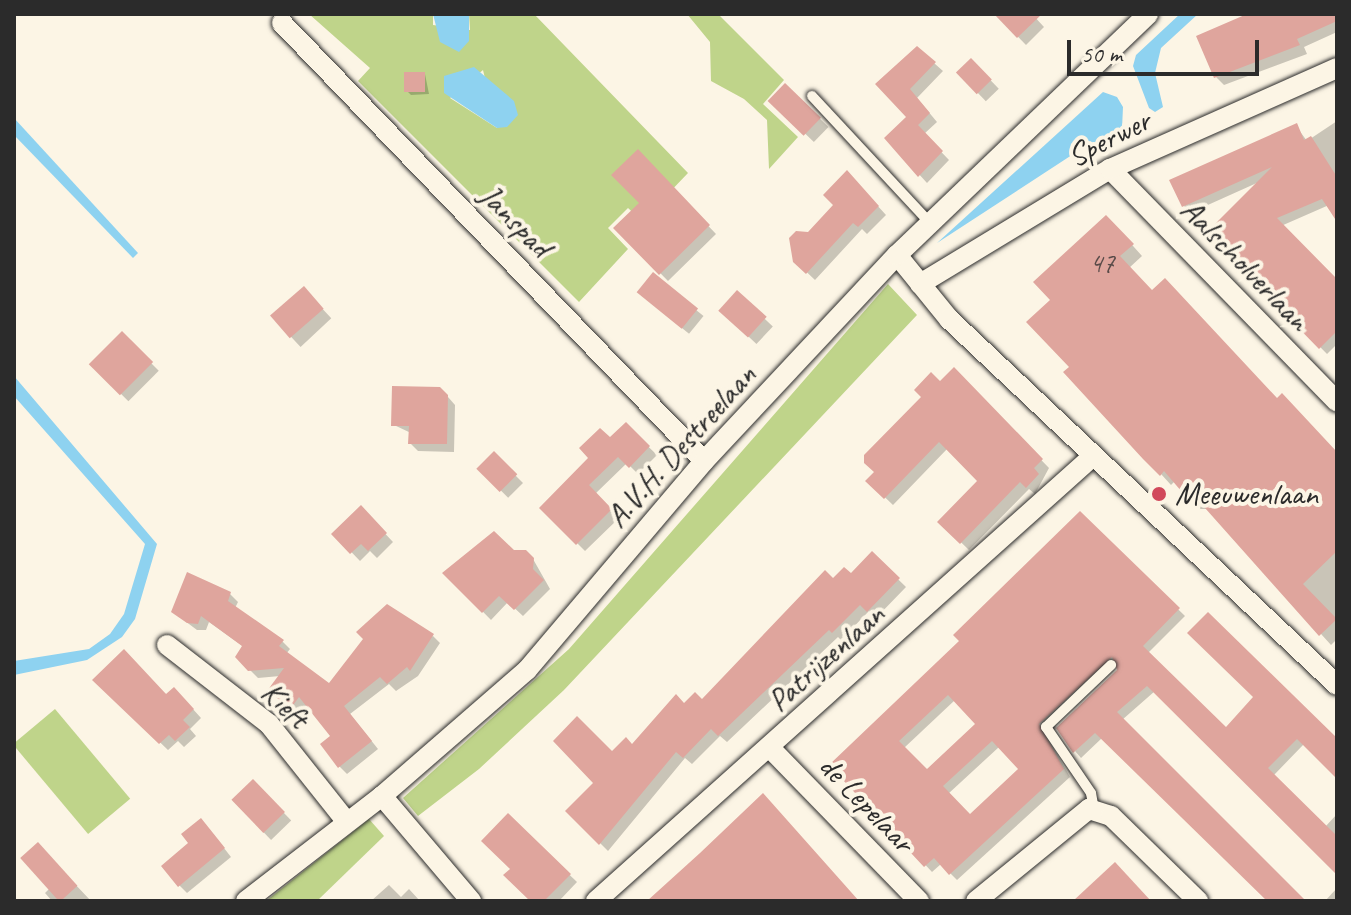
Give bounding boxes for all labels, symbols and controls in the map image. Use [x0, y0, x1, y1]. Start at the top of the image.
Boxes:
scale bar [1071, 24, 1263, 74]
text: 50 m [1081, 39, 1122, 69]
street label: Sperwer [1061, 102, 1157, 176]
street label: Janspad [471, 177, 559, 265]
street label: Aalscholverlaan [1172, 191, 1318, 339]
house number: 47 [1089, 246, 1115, 280]
street label: A.V.H. Destreelaan [598, 357, 764, 535]
place label: Meeuwenlaan [1175, 475, 1318, 513]
marker: Meeuwenlaan [1150, 485, 1168, 503]
street label: Patrijzenlaan [760, 596, 892, 720]
street label: Kieft [253, 673, 317, 737]
street label: de Lepelaar [810, 747, 922, 861]

